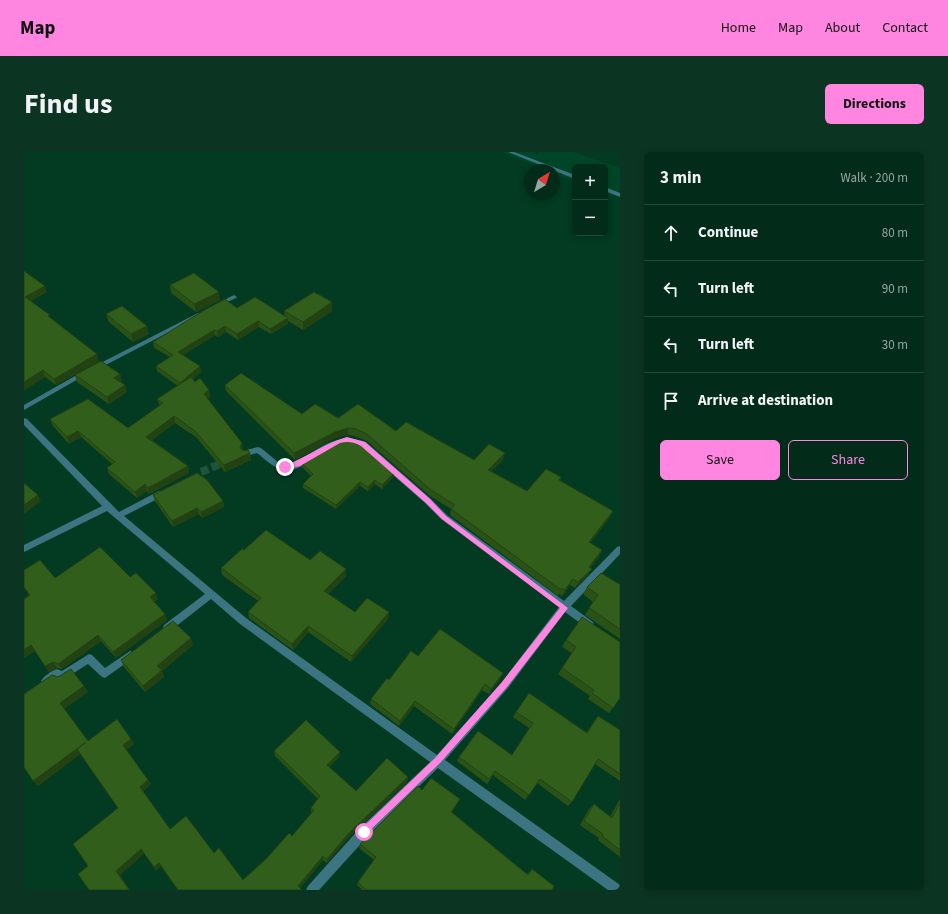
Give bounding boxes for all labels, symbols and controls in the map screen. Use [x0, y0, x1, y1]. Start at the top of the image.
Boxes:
text: Map [20, 15, 55, 42]
text: Home [721, 18, 756, 38]
text: Map [778, 18, 803, 38]
text: About [825, 18, 860, 38]
text: Contact [882, 18, 928, 38]
text: Find us [24, 84, 112, 124]
button: Directions [825, 84, 924, 124]
north arrow [524, 164, 560, 200]
map controls [572, 164, 608, 236]
button: + [572, 164, 608, 200]
text: 3 min [660, 166, 701, 190]
text: Walk · 200 m [840, 169, 908, 187]
button: − [572, 200, 608, 236]
icon: ahead [660, 222, 682, 244]
text: Continue [698, 222, 758, 243]
text: 80 m [882, 224, 908, 242]
icon: left [660, 278, 682, 300]
text: Turn left [698, 278, 754, 299]
text: 90 m [882, 280, 908, 298]
icon: left [660, 334, 682, 356]
text: Turn left [698, 334, 754, 355]
text: 30 m [882, 336, 908, 354]
icon: arrive [660, 390, 682, 412]
text: Arrive at destination [698, 390, 833, 411]
button: Save [660, 440, 780, 480]
button: Share [788, 440, 908, 480]
route end [276, 458, 294, 476]
route start [355, 823, 373, 841]

